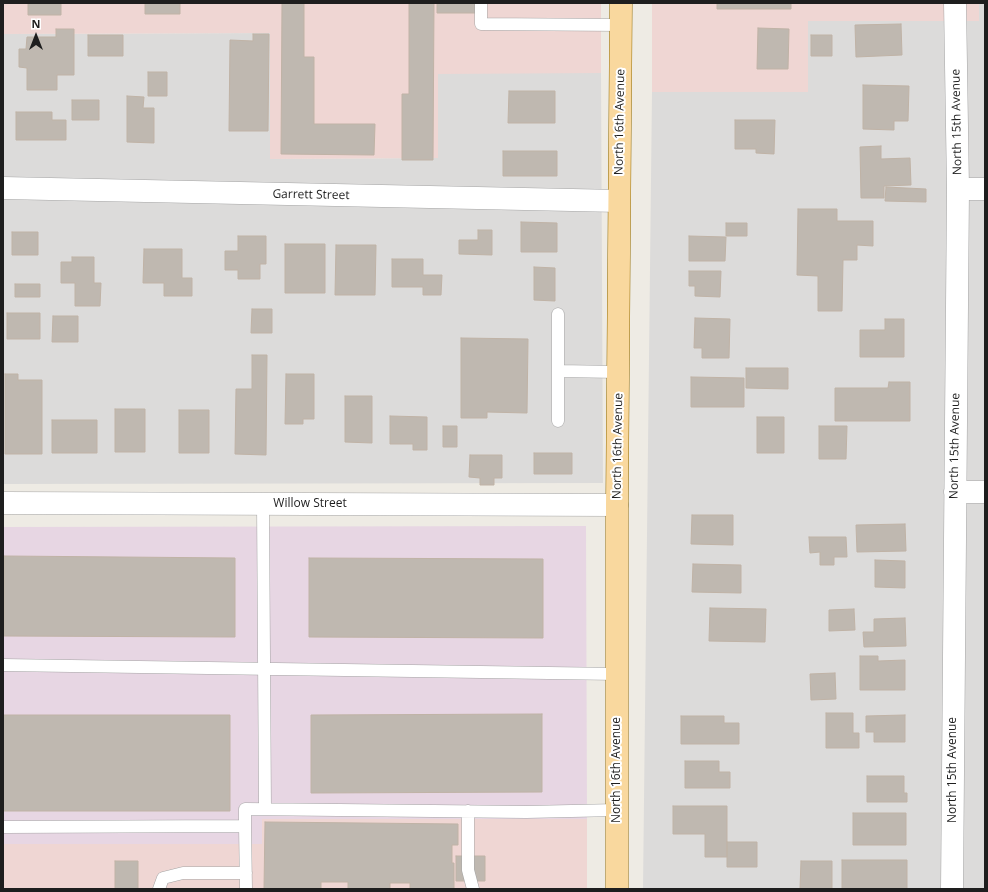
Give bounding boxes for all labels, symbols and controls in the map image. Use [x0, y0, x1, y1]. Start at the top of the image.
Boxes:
north arrow [16, 16, 56, 56]
text: N [32, 16, 40, 31]
street label: North 16th Avenue [612, 69, 628, 175]
street label: North 15th Avenue [949, 69, 965, 175]
street label: Garrett Street [272, 187, 350, 203]
street label: North 16th Avenue [610, 393, 626, 499]
street label: North 15th Avenue [947, 393, 963, 499]
street label: Willow Street [273, 497, 347, 511]
street label: North 16th Avenue [610, 717, 624, 823]
street label: North 15th Avenue [946, 717, 960, 823]

